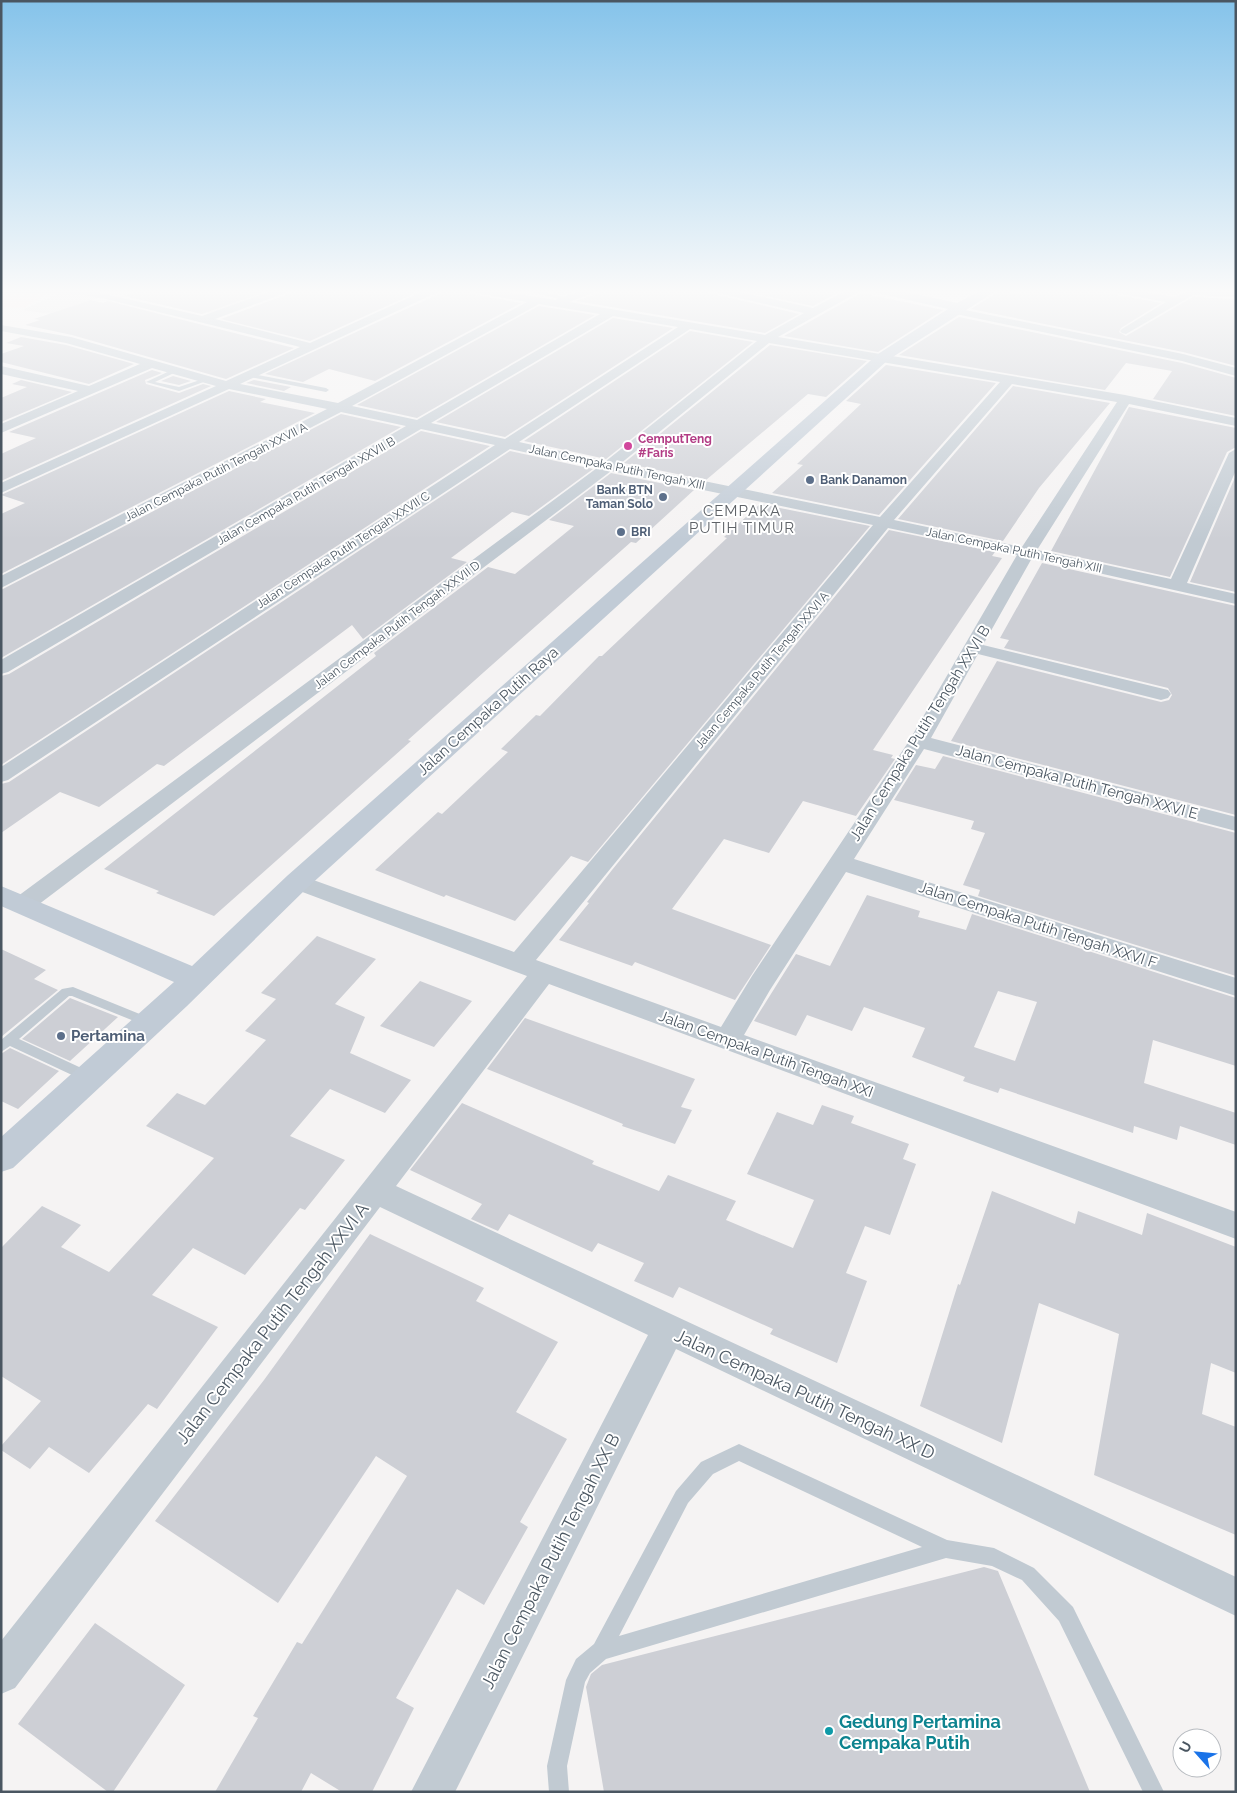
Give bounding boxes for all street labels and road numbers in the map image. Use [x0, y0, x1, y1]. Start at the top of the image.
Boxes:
street label: Jalan Cempaka Putih Tengah XXVII A [122, 420, 310, 524]
street label: Jalan Cempaka Putih Tengah XXVII B [214, 434, 398, 548]
street label: Jalan Cempaka Putih Tengah XIII [528, 441, 706, 493]
street label: Jalan Cempaka Putih Tengah XXVII C [254, 489, 432, 611]
street label: Jalan Cempaka Putih Tengah XIII [925, 524, 1103, 576]
street label: Jalan Cempaka Putih Tengah XXVII D [311, 558, 483, 692]
street label: Jalan Cempaka Putih Tengah XXVI A [692, 589, 832, 751]
street label: Jalan Cempaka Putih Tengah XXVI B [846, 622, 994, 844]
street label: Jalan Cempaka Putih Raya [414, 643, 562, 779]
street label: Jalan Cempaka Putih Tengah XXVI E [954, 741, 1200, 823]
street label: Jalan Cempaka Putih Tengah XXVI F [917, 878, 1160, 972]
street label: Jalan Cempaka Putih Tengah XXI [656, 1007, 876, 1101]
street label: Jalan Cempaka Putih Tengah XXVI A [171, 1198, 373, 1448]
street label: Jalan Cempaka Putih Tengah XX D [672, 1324, 939, 1464]
street label: Jalan Cempaka Putih Tengah XX B [476, 1430, 624, 1692]

